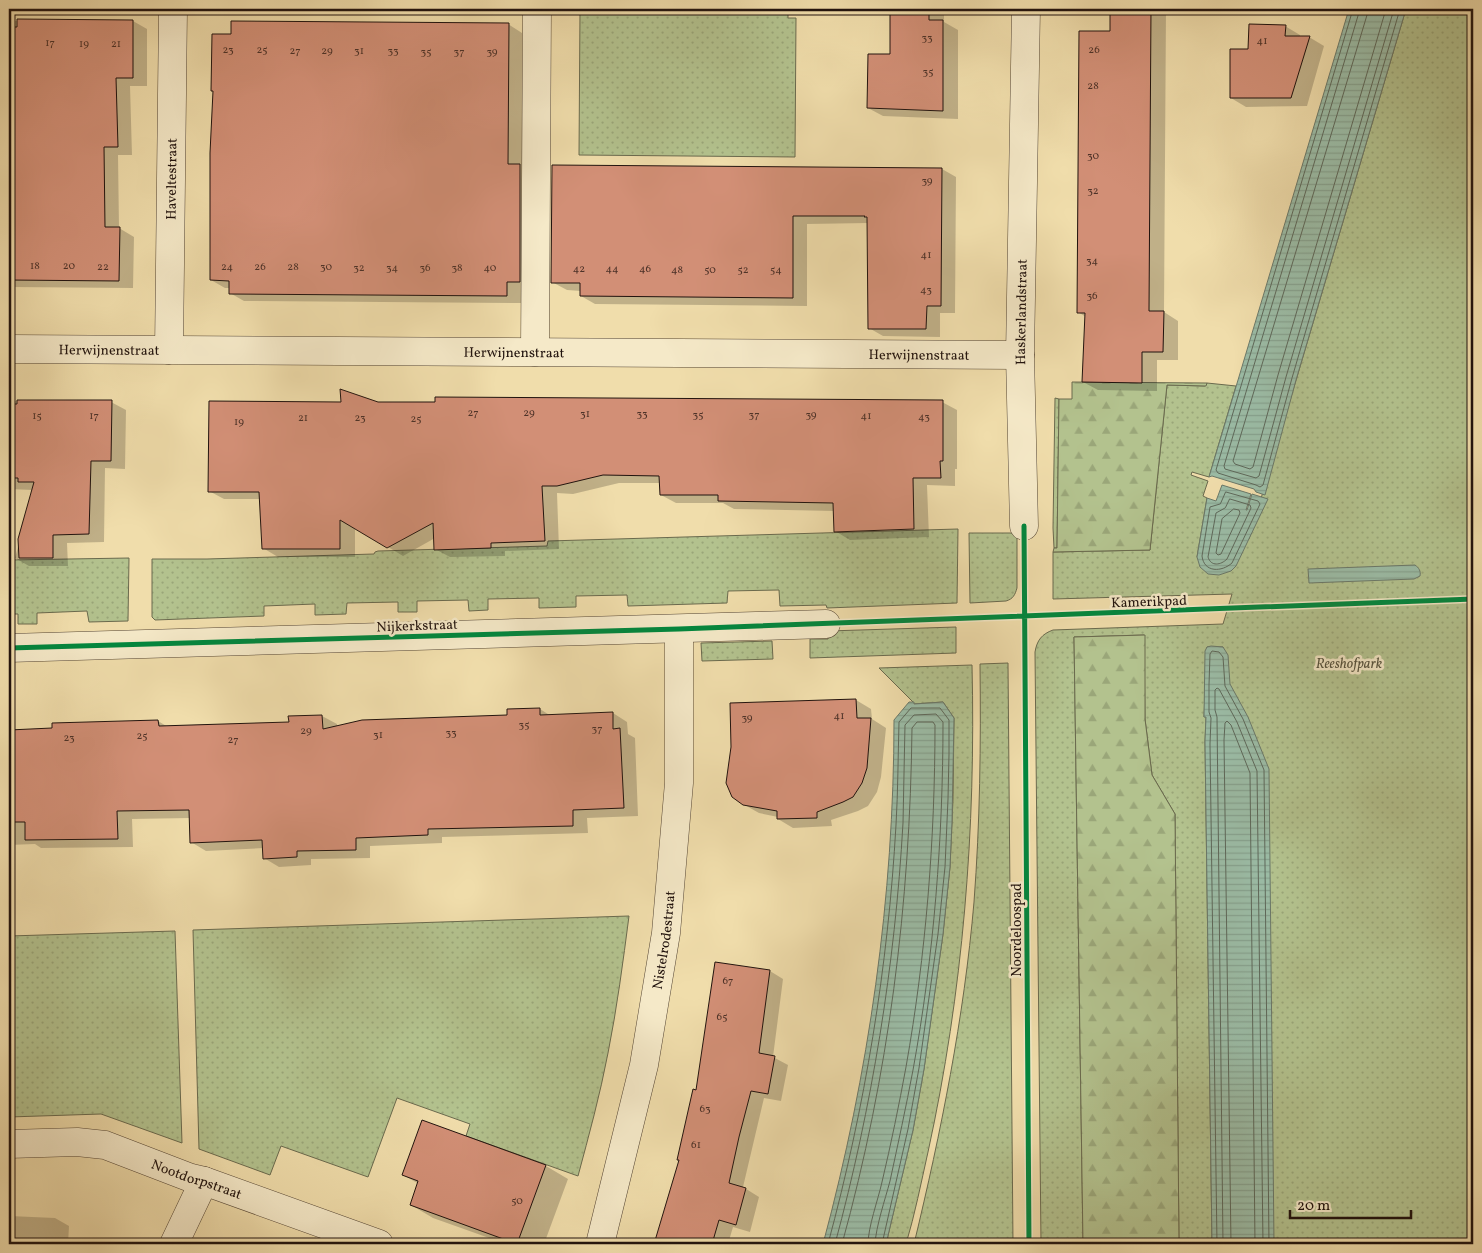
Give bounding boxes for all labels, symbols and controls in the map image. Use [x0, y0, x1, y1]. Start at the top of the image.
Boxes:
house number: 33 [921, 31, 933, 46]
house number: 41 [1257, 34, 1267, 49]
house number: 17 [45, 36, 55, 51]
house number: 19 [79, 37, 89, 52]
house number: 21 [111, 37, 121, 52]
house number: 23 [222, 43, 234, 58]
house number: 25 [256, 43, 268, 58]
house number: 26 [1088, 43, 1100, 58]
house number: 27 [290, 44, 300, 59]
house number: 29 [321, 44, 333, 59]
house number: 31 [354, 44, 364, 59]
house number: 33 [387, 44, 399, 59]
house number: 35 [421, 45, 431, 60]
house number: 37 [454, 45, 464, 60]
house number: 39 [486, 45, 498, 60]
house number: 35 [923, 65, 933, 80]
house number: 28 [1087, 79, 1099, 94]
street label: Haveltestraat [163, 138, 182, 220]
house number: 30 [1087, 149, 1099, 164]
house number: 39 [921, 174, 933, 189]
house number: 32 [1087, 184, 1099, 199]
house number: 41 [921, 248, 931, 263]
house number: 34 [1086, 254, 1099, 269]
house number: 18 [30, 259, 40, 274]
house number: 20 [63, 259, 76, 274]
street label: Haskerlandstraat [1012, 259, 1033, 365]
house number: 22 [97, 260, 109, 275]
house number: 24 [221, 260, 233, 275]
house number: 26 [254, 260, 266, 275]
house number: 28 [287, 260, 299, 275]
house number: 30 [320, 260, 332, 275]
house number: 32 [353, 261, 365, 276]
house number: 34 [386, 261, 399, 276]
house number: 36 [419, 261, 431, 276]
house number: 38 [451, 261, 463, 276]
house number: 40 [484, 261, 497, 276]
house number: 42 [573, 262, 585, 277]
house number: 44 [605, 262, 619, 277]
house number: 46 [639, 262, 651, 277]
house number: 48 [671, 263, 683, 278]
house number: 50 [704, 263, 716, 278]
house number: 52 [737, 263, 749, 278]
house number: 54 [770, 263, 782, 278]
house number: 43 [920, 283, 932, 298]
house number: 36 [1086, 289, 1098, 304]
street label: Herwijnenstraat [59, 341, 160, 361]
street label: Herwijnenstraat [464, 344, 565, 363]
street label: Herwijnenstraat [869, 346, 969, 366]
house number: 27 [468, 406, 478, 421]
house number: 29 [523, 406, 535, 421]
house number: 31 [580, 407, 590, 422]
house number: 33 [636, 407, 648, 422]
house number: 35 [693, 408, 703, 423]
house number: 37 [749, 408, 759, 423]
house number: 39 [805, 408, 817, 423]
house number: 15 [32, 409, 42, 424]
house number: 17 [89, 409, 99, 424]
house number: 41 [861, 409, 871, 424]
house number: 43 [918, 410, 930, 425]
house number: 21 [298, 411, 308, 426]
house number: 23 [354, 411, 366, 426]
house number: 25 [410, 412, 422, 427]
house number: 19 [234, 415, 244, 430]
street label: Kamerikpad [1111, 592, 1188, 613]
street label: Nijkerkstraat [376, 616, 458, 637]
park label: Reeshofpark [1316, 655, 1383, 674]
house number: 41 [834, 709, 844, 724]
house number: 39 [741, 711, 753, 726]
house number: 35 [519, 718, 529, 733]
house number: 37 [592, 722, 602, 737]
house number: 29 [300, 724, 312, 739]
house number: 33 [445, 726, 457, 741]
house number: 31 [373, 728, 383, 743]
house number: 25 [136, 729, 148, 744]
house number: 23 [63, 731, 75, 746]
house number: 27 [228, 733, 238, 748]
street label: Noordeloospad [1008, 883, 1027, 977]
street label: Nistelrodestraat [649, 890, 681, 991]
house number: 67 [723, 974, 733, 989]
house number: 65 [717, 1010, 727, 1025]
house number: 63 [699, 1102, 711, 1117]
house number: 61 [691, 1138, 701, 1153]
street label: Nootdorpstraat [148, 1156, 244, 1205]
scale bar [1290, 1188, 1411, 1220]
house number: 50 [511, 1194, 523, 1209]
text: 20 m [1297, 1196, 1330, 1217]

